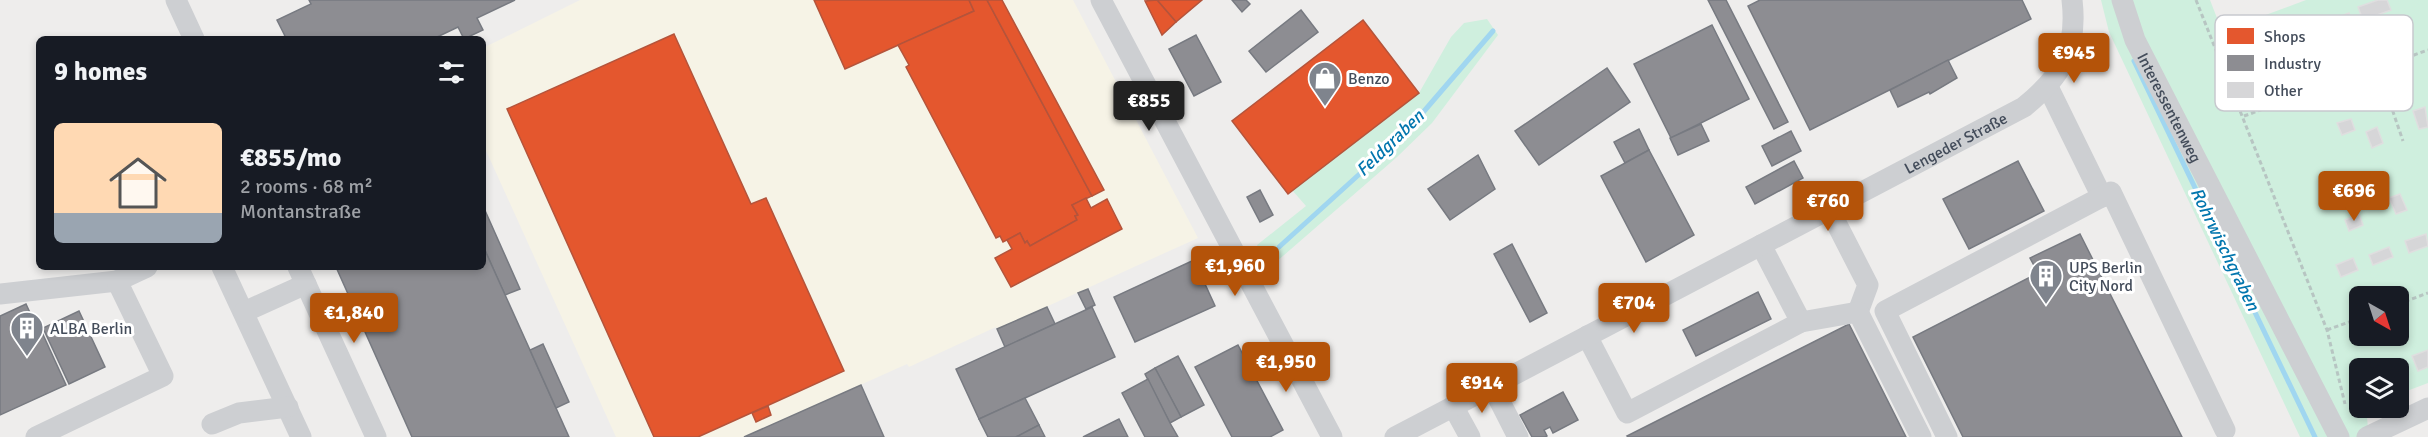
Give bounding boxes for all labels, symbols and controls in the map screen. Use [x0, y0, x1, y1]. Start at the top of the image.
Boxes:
legend [2215, 15, 2413, 111]
text: Shops [2264, 27, 2305, 47]
pin: €945 [2038, 33, 2110, 84]
text: €945 [2052, 40, 2096, 65]
street label: Interessentenweg [2132, 50, 2205, 166]
text: Industry [2264, 54, 2322, 74]
text: 9 homes [54, 56, 147, 88]
icon: filters [435, 56, 468, 89]
shop icon: Benzo [1307, 60, 1343, 107]
place label: Benzo [1348, 69, 1390, 89]
pin: €855 [1113, 81, 1185, 132]
text: Other [2264, 81, 2303, 101]
text: €855 [1127, 88, 1171, 113]
water label: Feldgraben [1351, 104, 1429, 181]
street label: Lengeder Straße [1901, 109, 2011, 179]
text: €855/mo [240, 142, 341, 174]
icon: home [102, 147, 174, 219]
pin: €696 [2318, 171, 2390, 222]
text: 2 rooms · 68 m² [240, 174, 373, 199]
text: €696 [2332, 178, 2376, 203]
pin: €760 [1792, 181, 1864, 232]
water label: Rohrwischgraben [2186, 184, 2265, 315]
text: €760 [1806, 188, 1850, 213]
text: Montanstraße [240, 199, 361, 224]
pin: €1,960 [1186, 246, 1284, 297]
text: €1,960 [1205, 253, 1265, 278]
building icon: UPS Berlin City Nord [2028, 258, 2064, 305]
place label: UPS Berlin City Nord [2069, 258, 2142, 296]
pin: €704 [1598, 283, 1670, 334]
north arrow [2349, 286, 2409, 346]
map controls [2349, 286, 2409, 418]
text: €704 [1612, 290, 1656, 315]
pin: €1,840 [305, 293, 403, 344]
text: €1,840 [324, 300, 384, 325]
building icon: ALBA Berlin [9, 310, 45, 357]
place label: ALBA Berlin [50, 319, 132, 339]
pin: €1,950 [1237, 342, 1335, 393]
text: €1,950 [1256, 349, 1316, 374]
button: layers [2349, 358, 2409, 418]
pin: €914 [1446, 363, 1518, 414]
text: €914 [1460, 370, 1504, 395]

